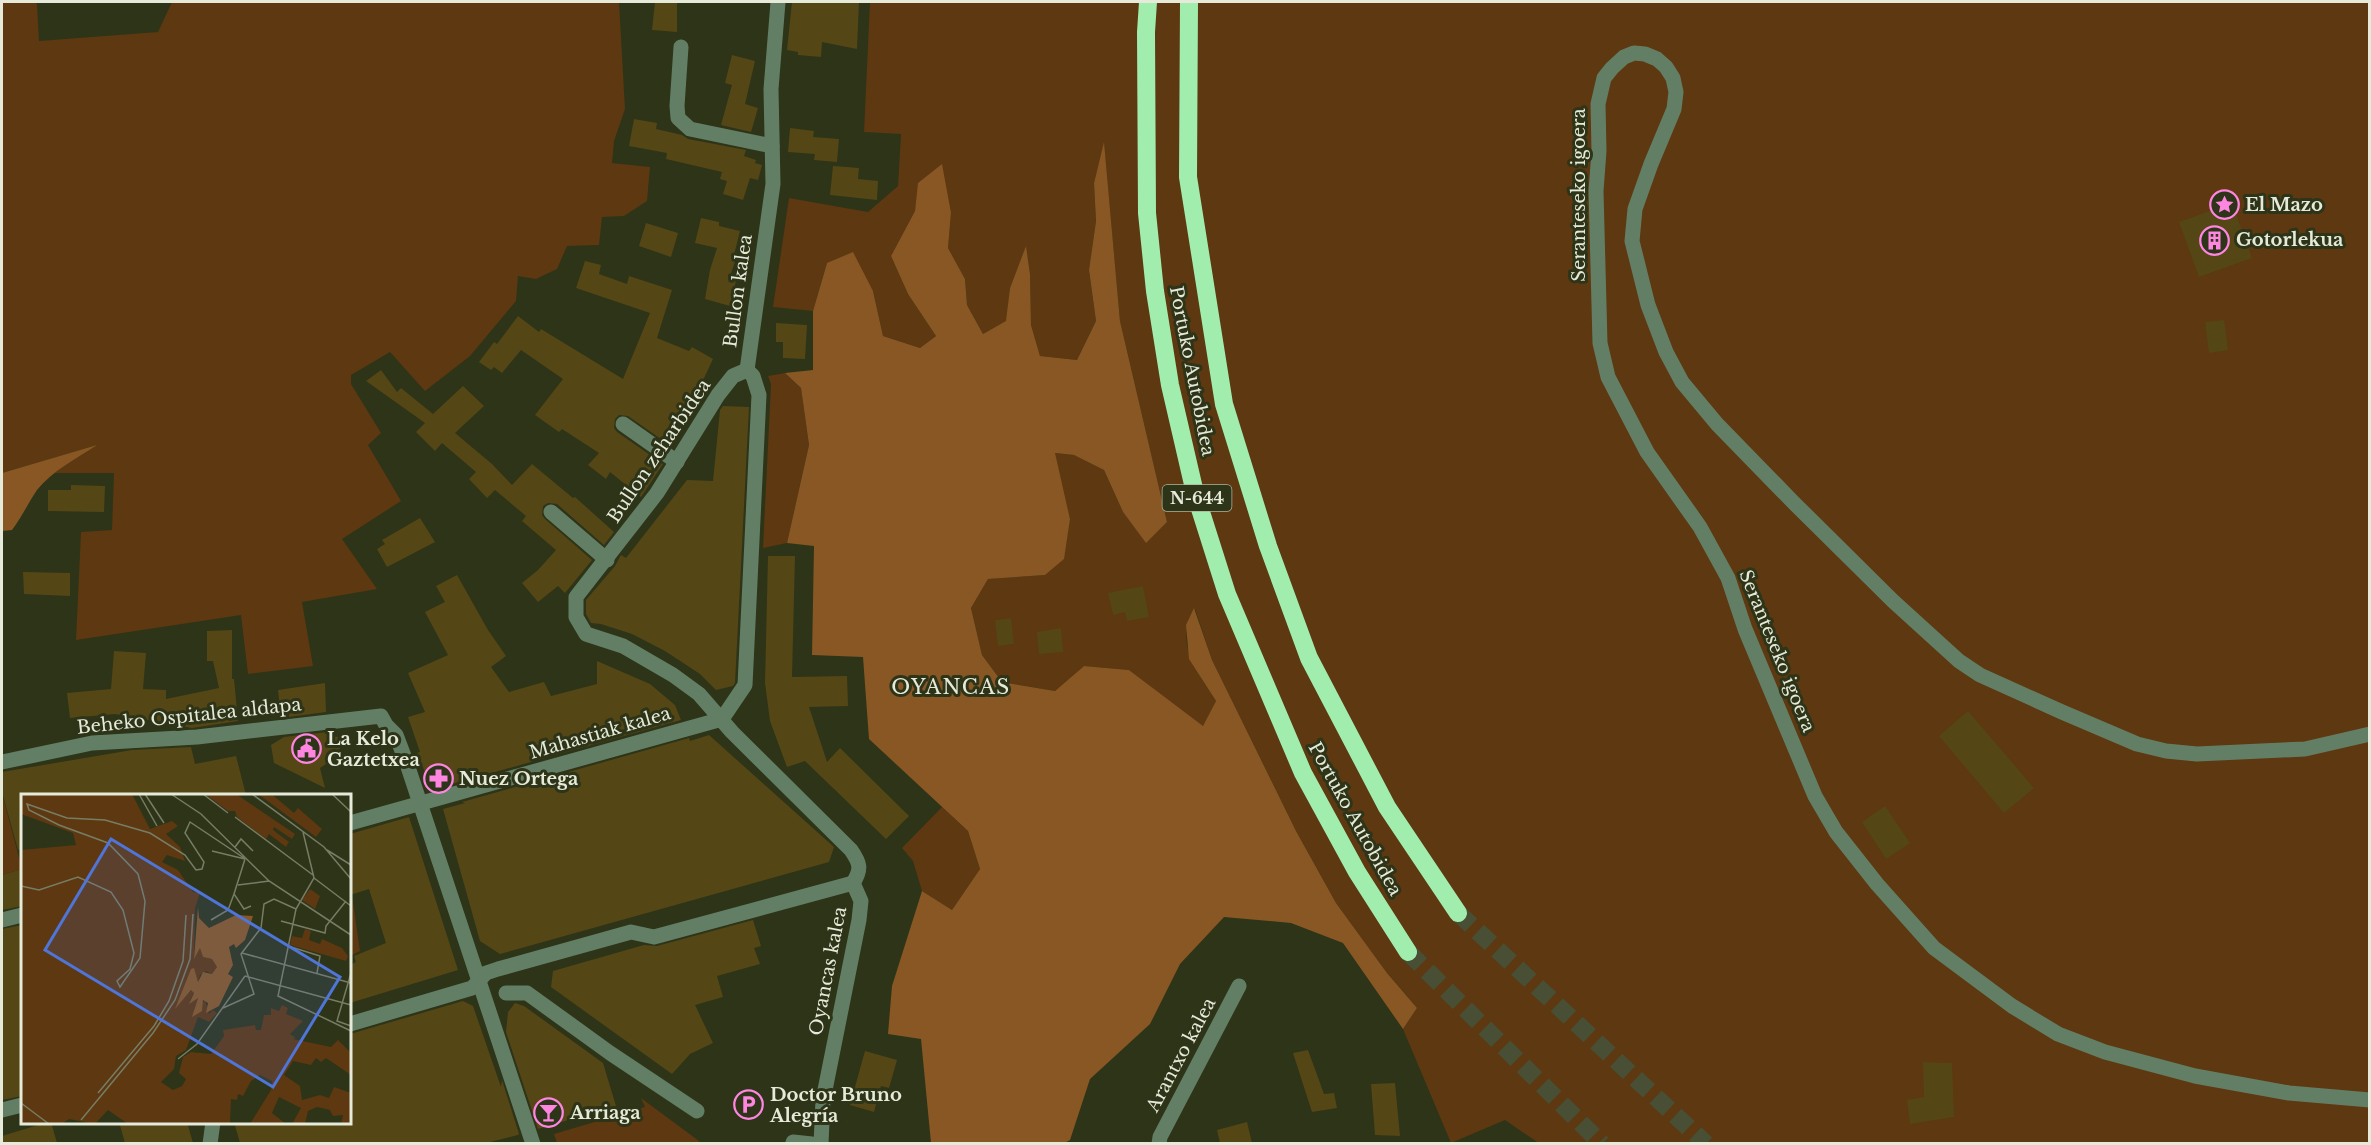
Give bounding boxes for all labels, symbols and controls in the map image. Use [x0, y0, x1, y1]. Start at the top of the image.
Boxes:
street label: Seranteseko igoera [1568, 108, 1590, 282]
place icon: El Mazo [2208, 189, 2240, 221]
place label: El Mazo [2245, 194, 2323, 216]
building icon: Gotorlekua [2199, 224, 2231, 256]
place label: Gotorlekua [2236, 229, 2344, 251]
street label: Bullon kalea [719, 233, 757, 349]
street label: Portuko Autobidea [1165, 284, 1219, 458]
street label: Bullon zeharbidea [603, 375, 715, 527]
road number: N-644 [1162, 485, 1232, 511]
street label: Seranteseko igoera [1734, 567, 1820, 736]
district label: OYANCAS [891, 675, 1011, 699]
street label: Beheko Ospitalea aldapa [76, 693, 302, 739]
street label: Mahastiak kalea [527, 702, 673, 764]
place label: La Kelo Gaztetxea [327, 728, 420, 771]
public building icon: La Kelo Gaztetxea [290, 733, 322, 765]
street label: Portuko Autobidea [1304, 738, 1406, 900]
pharmacy icon: Nuez Ortega [422, 763, 454, 795]
place label: Nuez Ortega [459, 768, 579, 790]
inset map [21, 794, 351, 1124]
street label: Oyancas kalea [805, 905, 851, 1037]
street label: Arantxo kalea [1141, 994, 1220, 1117]
place label: Doctor Bruno Alegría [769, 1084, 902, 1127]
parking icon: Doctor Bruno Alegría [733, 1089, 765, 1121]
bar icon: Arriaga [533, 1097, 565, 1129]
place label: Arriaga [569, 1102, 641, 1124]

